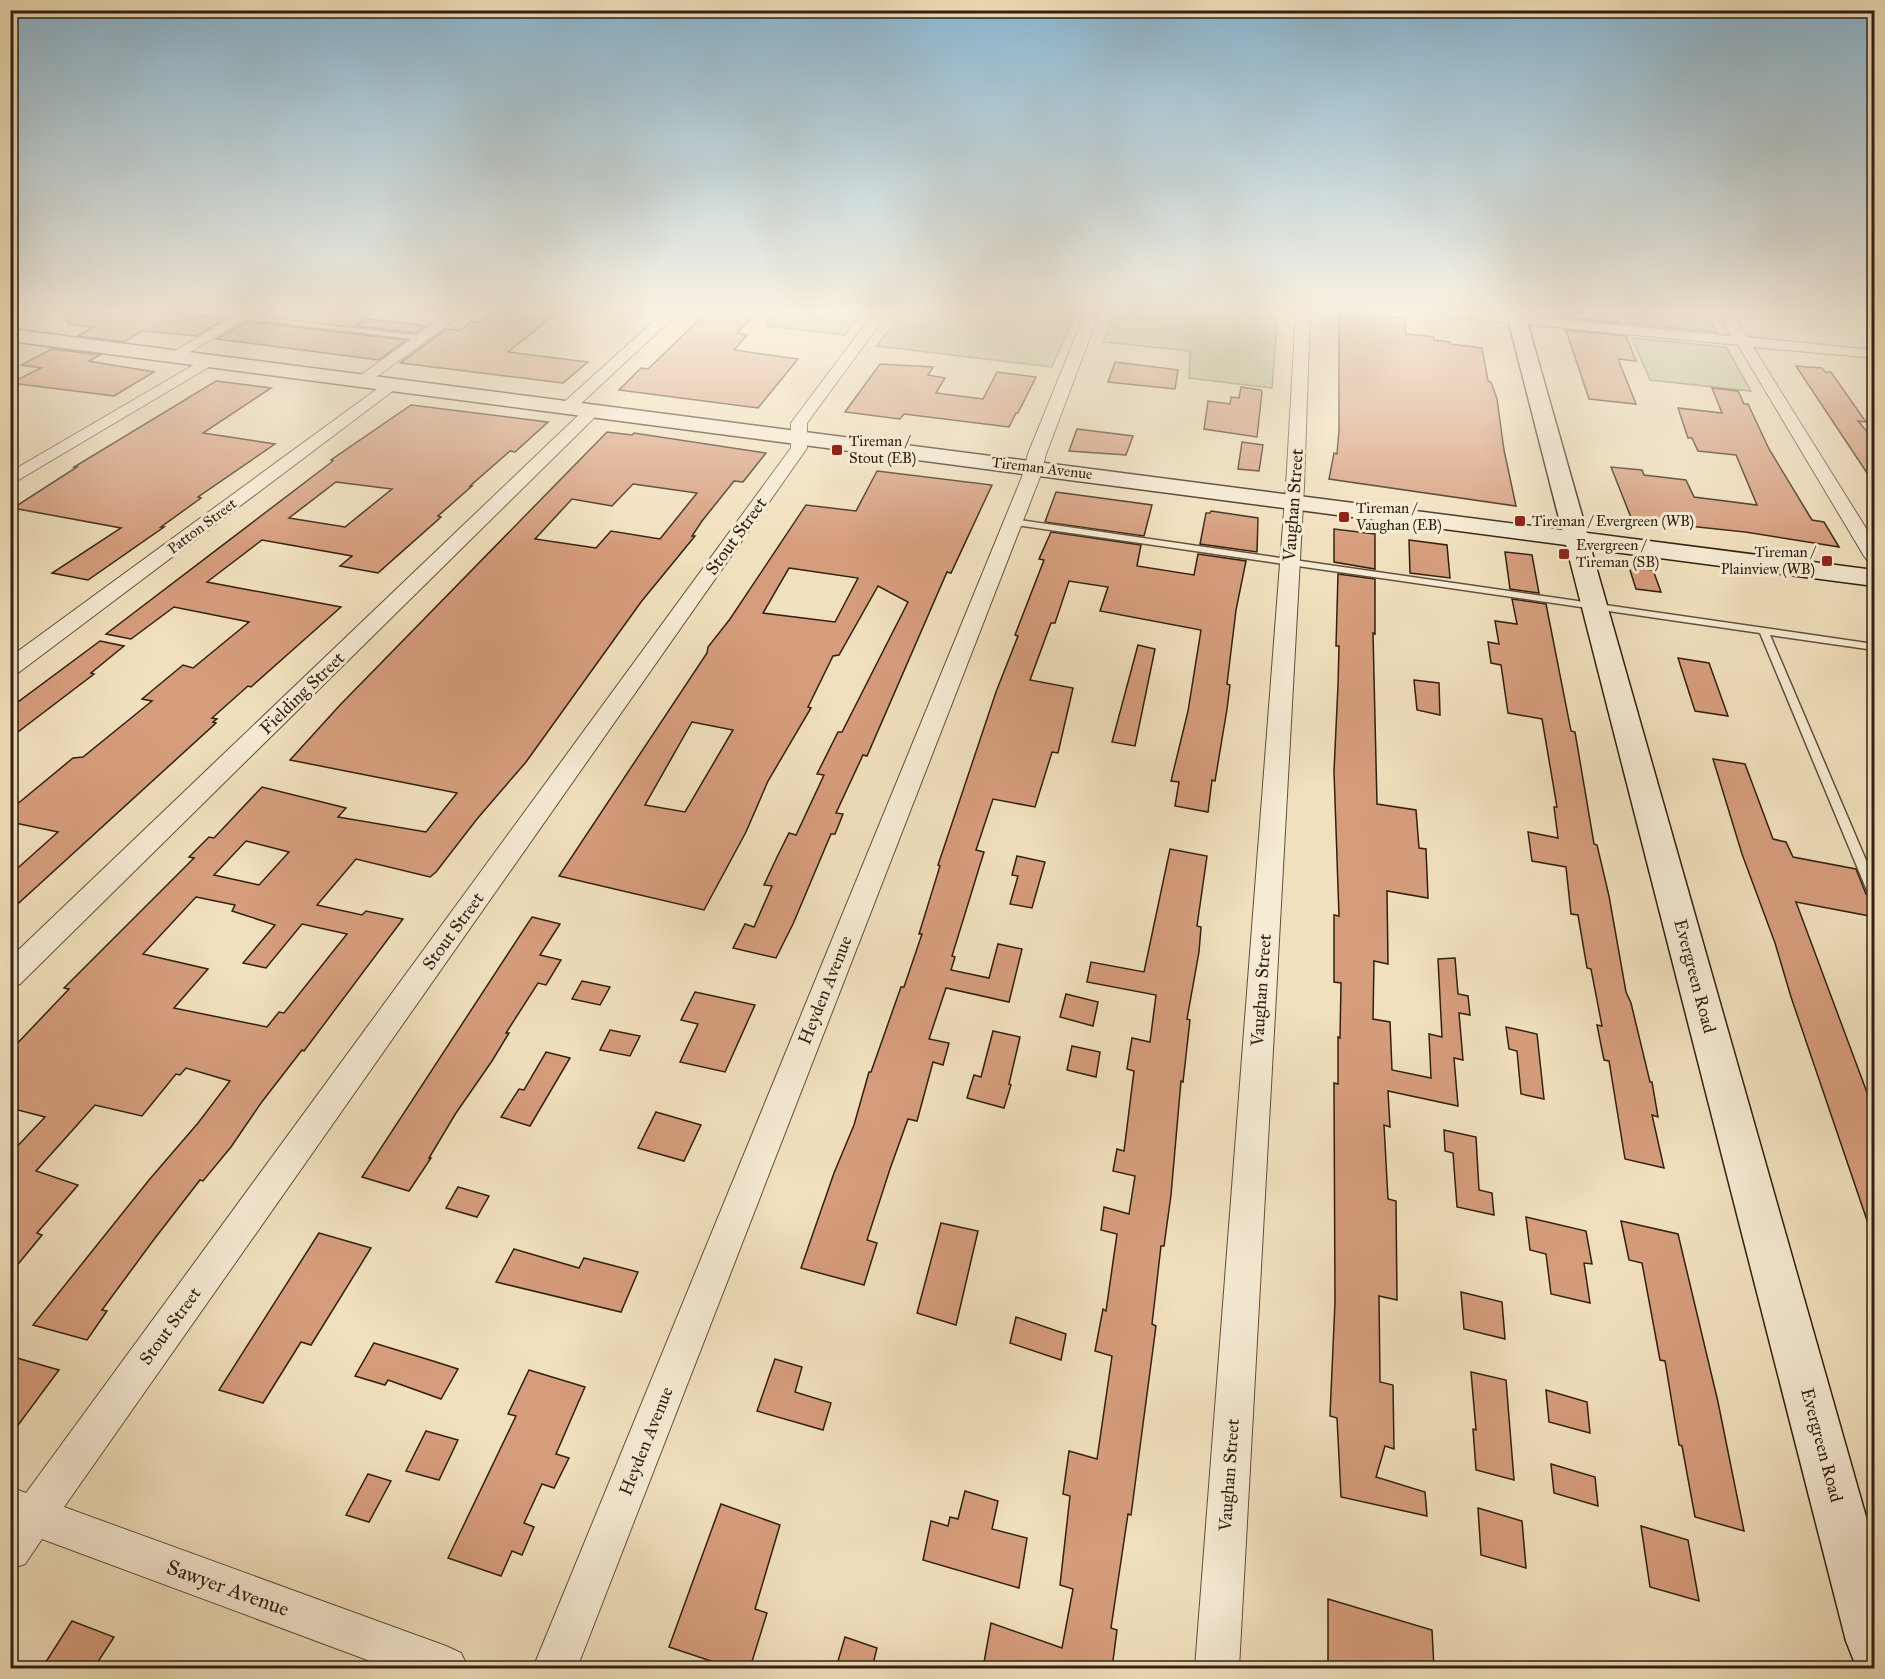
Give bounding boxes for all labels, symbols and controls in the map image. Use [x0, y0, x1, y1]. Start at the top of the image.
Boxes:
place label: Tireman / Stout (EB) [849, 432, 916, 468]
marker: Tireman / Stout (EB) [830, 443, 844, 457]
street label: Vaughan Street [1278, 447, 1309, 563]
street label: Tireman Avenue [991, 453, 1093, 483]
street label: Stout Street [701, 492, 772, 579]
street label: Patton Street [164, 494, 241, 558]
place label: Tireman / Vaughan (EB) [1355, 499, 1442, 535]
marker: Tireman / Vaughan (EB) [1337, 510, 1351, 524]
place label: Tireman / Evergreen (WB) [1532, 512, 1694, 531]
marker: Tireman / Evergreen (WB) [1513, 514, 1527, 528]
place label: Evergreen / Tireman (SB) [1576, 536, 1659, 572]
place label: Tireman / Plainview (WB) [1721, 543, 1817, 579]
marker: Evergreen / Tireman (SB) [1557, 547, 1571, 561]
marker: Tireman / Plainview (WB) [1820, 554, 1834, 568]
street label: Fielding Street [255, 647, 350, 740]
street label: Stout Street [418, 887, 489, 974]
street label: Evergreen Road [1668, 917, 1721, 1036]
street label: Heyden Avenue [793, 932, 857, 1048]
street label: Vaughan Street [1246, 932, 1277, 1048]
street label: Stout Street [135, 1282, 206, 1369]
street label: Heyden Avenue [614, 1383, 678, 1499]
street label: Evergreen Road [1795, 1386, 1848, 1505]
street label: Vaughan Street [1214, 1417, 1245, 1533]
street label: Sawyer Avenue [163, 1554, 293, 1622]

